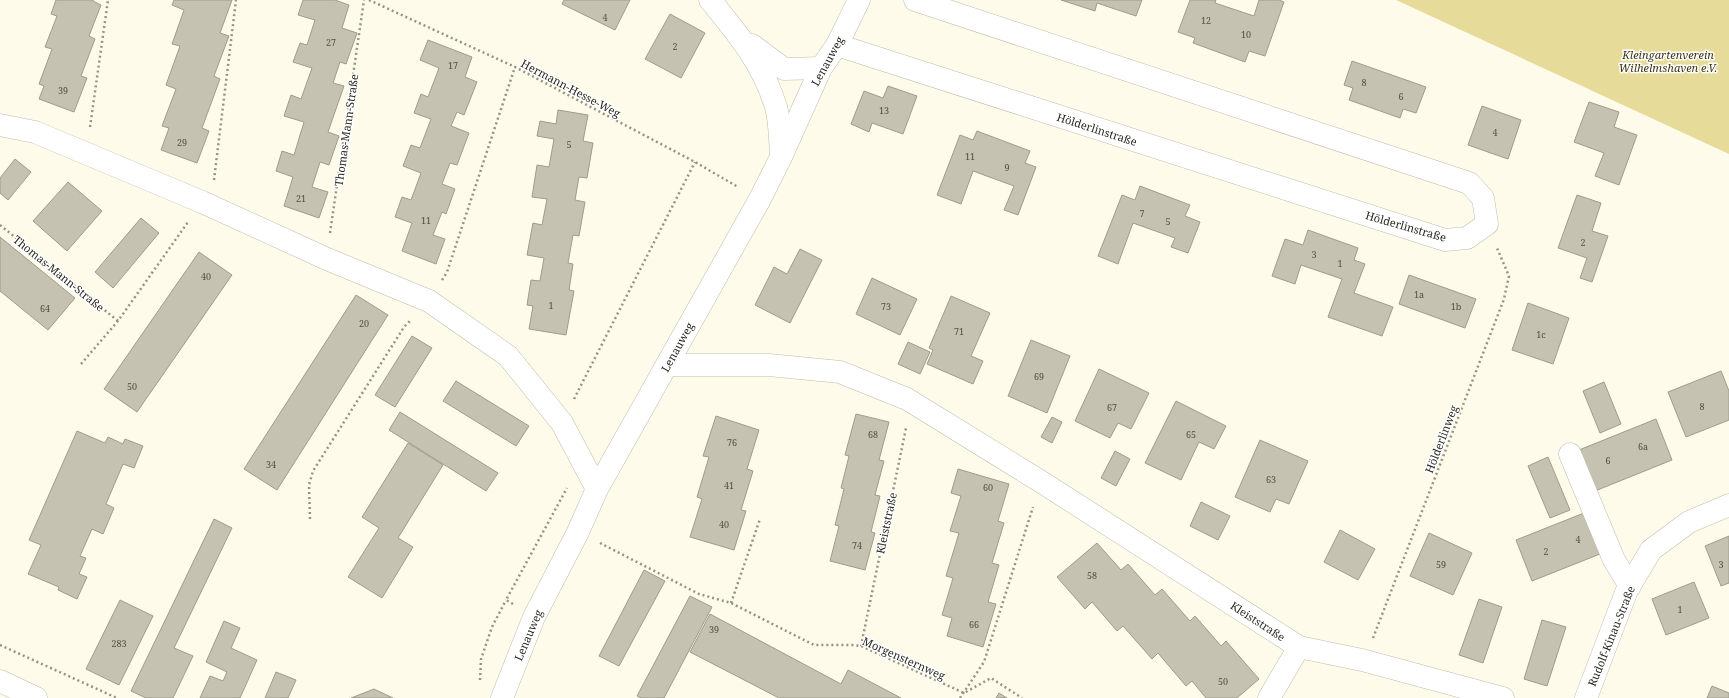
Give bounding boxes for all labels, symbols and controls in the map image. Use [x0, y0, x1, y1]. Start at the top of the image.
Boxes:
house number: 4 [602, 11, 608, 24]
house number: 12 [1201, 14, 1211, 27]
house number: 10 [1241, 28, 1251, 41]
street label: Lenauweg [807, 34, 847, 88]
house number: 27 [326, 36, 336, 49]
house number: 2 [672, 40, 678, 53]
park label: Kleingartenverein Wilhelmshaven e.V. [1619, 47, 1717, 75]
street label: Hermann-Hesse-Weg [519, 55, 623, 121]
house number: 17 [448, 59, 458, 72]
street label: Thomas-Mann-Straße [331, 73, 361, 187]
house number: 8 [1361, 76, 1367, 89]
house number: 39 [58, 84, 68, 97]
house number: 6 [1398, 90, 1404, 103]
house number: 13 [879, 104, 889, 117]
street label: Hölderlinstraße [1055, 109, 1139, 149]
house number: 4 [1492, 126, 1498, 139]
house number: 29 [177, 136, 187, 149]
house number: 5 [566, 138, 572, 151]
house number: 11 [965, 150, 975, 163]
house number: 9 [1004, 161, 1010, 174]
house number: 21 [296, 192, 306, 205]
house number: 7 [1139, 207, 1145, 220]
street label: Hölderlinstraße [1364, 207, 1448, 245]
house number: 11 [421, 214, 431, 227]
house number: 5 [1165, 215, 1171, 228]
street label: Thomas-Mann-Straße [10, 232, 108, 315]
house number: 2 [1580, 236, 1586, 249]
house number: 3 [1311, 248, 1317, 261]
house number: 1 [1337, 257, 1343, 270]
house number: 40 [201, 270, 211, 283]
house number: 1a [1414, 288, 1424, 301]
house number: 1 [548, 299, 554, 312]
house number: 73 [881, 300, 891, 313]
house number: 1b [1451, 300, 1462, 313]
house number: 64 [40, 302, 50, 315]
house number: 20 [359, 317, 369, 330]
street label: Lenauweg [657, 320, 697, 374]
house number: 71 [954, 325, 964, 338]
house number: 1c [1536, 328, 1546, 341]
house number: 69 [1034, 370, 1044, 383]
house number: 50 [127, 380, 137, 393]
house number: 8 [1699, 400, 1705, 413]
house number: 67 [1107, 401, 1117, 414]
street label: Hölderlinweg [1421, 403, 1461, 475]
house number: 68 [868, 428, 878, 441]
house number: 65 [1186, 428, 1196, 441]
house number: 76 [727, 436, 737, 449]
house number: 6a [1638, 440, 1648, 453]
house number: 6 [1605, 454, 1611, 467]
house number: 34 [266, 458, 276, 471]
house number: 63 [1266, 473, 1276, 486]
house number: 41 [724, 479, 734, 492]
house number: 60 [983, 481, 993, 494]
street label: Kleiststraße [872, 491, 900, 555]
house number: 40 [719, 518, 729, 531]
house number: 4 [1575, 533, 1581, 546]
house number: 74 [852, 539, 862, 552]
house number: 2 [1543, 545, 1549, 558]
house number: 59 [1436, 558, 1446, 571]
house number: 3 [1718, 558, 1724, 571]
house number: 58 [1087, 569, 1097, 582]
street label: Rudolf-Kinau-Straße [1584, 583, 1638, 688]
street label: Kleiststraße [1228, 598, 1288, 644]
house number: 1 [1677, 603, 1683, 616]
street label: Lenauweg [510, 607, 546, 663]
house number: 66 [969, 618, 979, 631]
house number: 39 [709, 623, 719, 636]
street label: Morgensternweg [860, 633, 948, 683]
house number: 283 [111, 637, 127, 650]
house number: 50 [1218, 675, 1228, 688]

